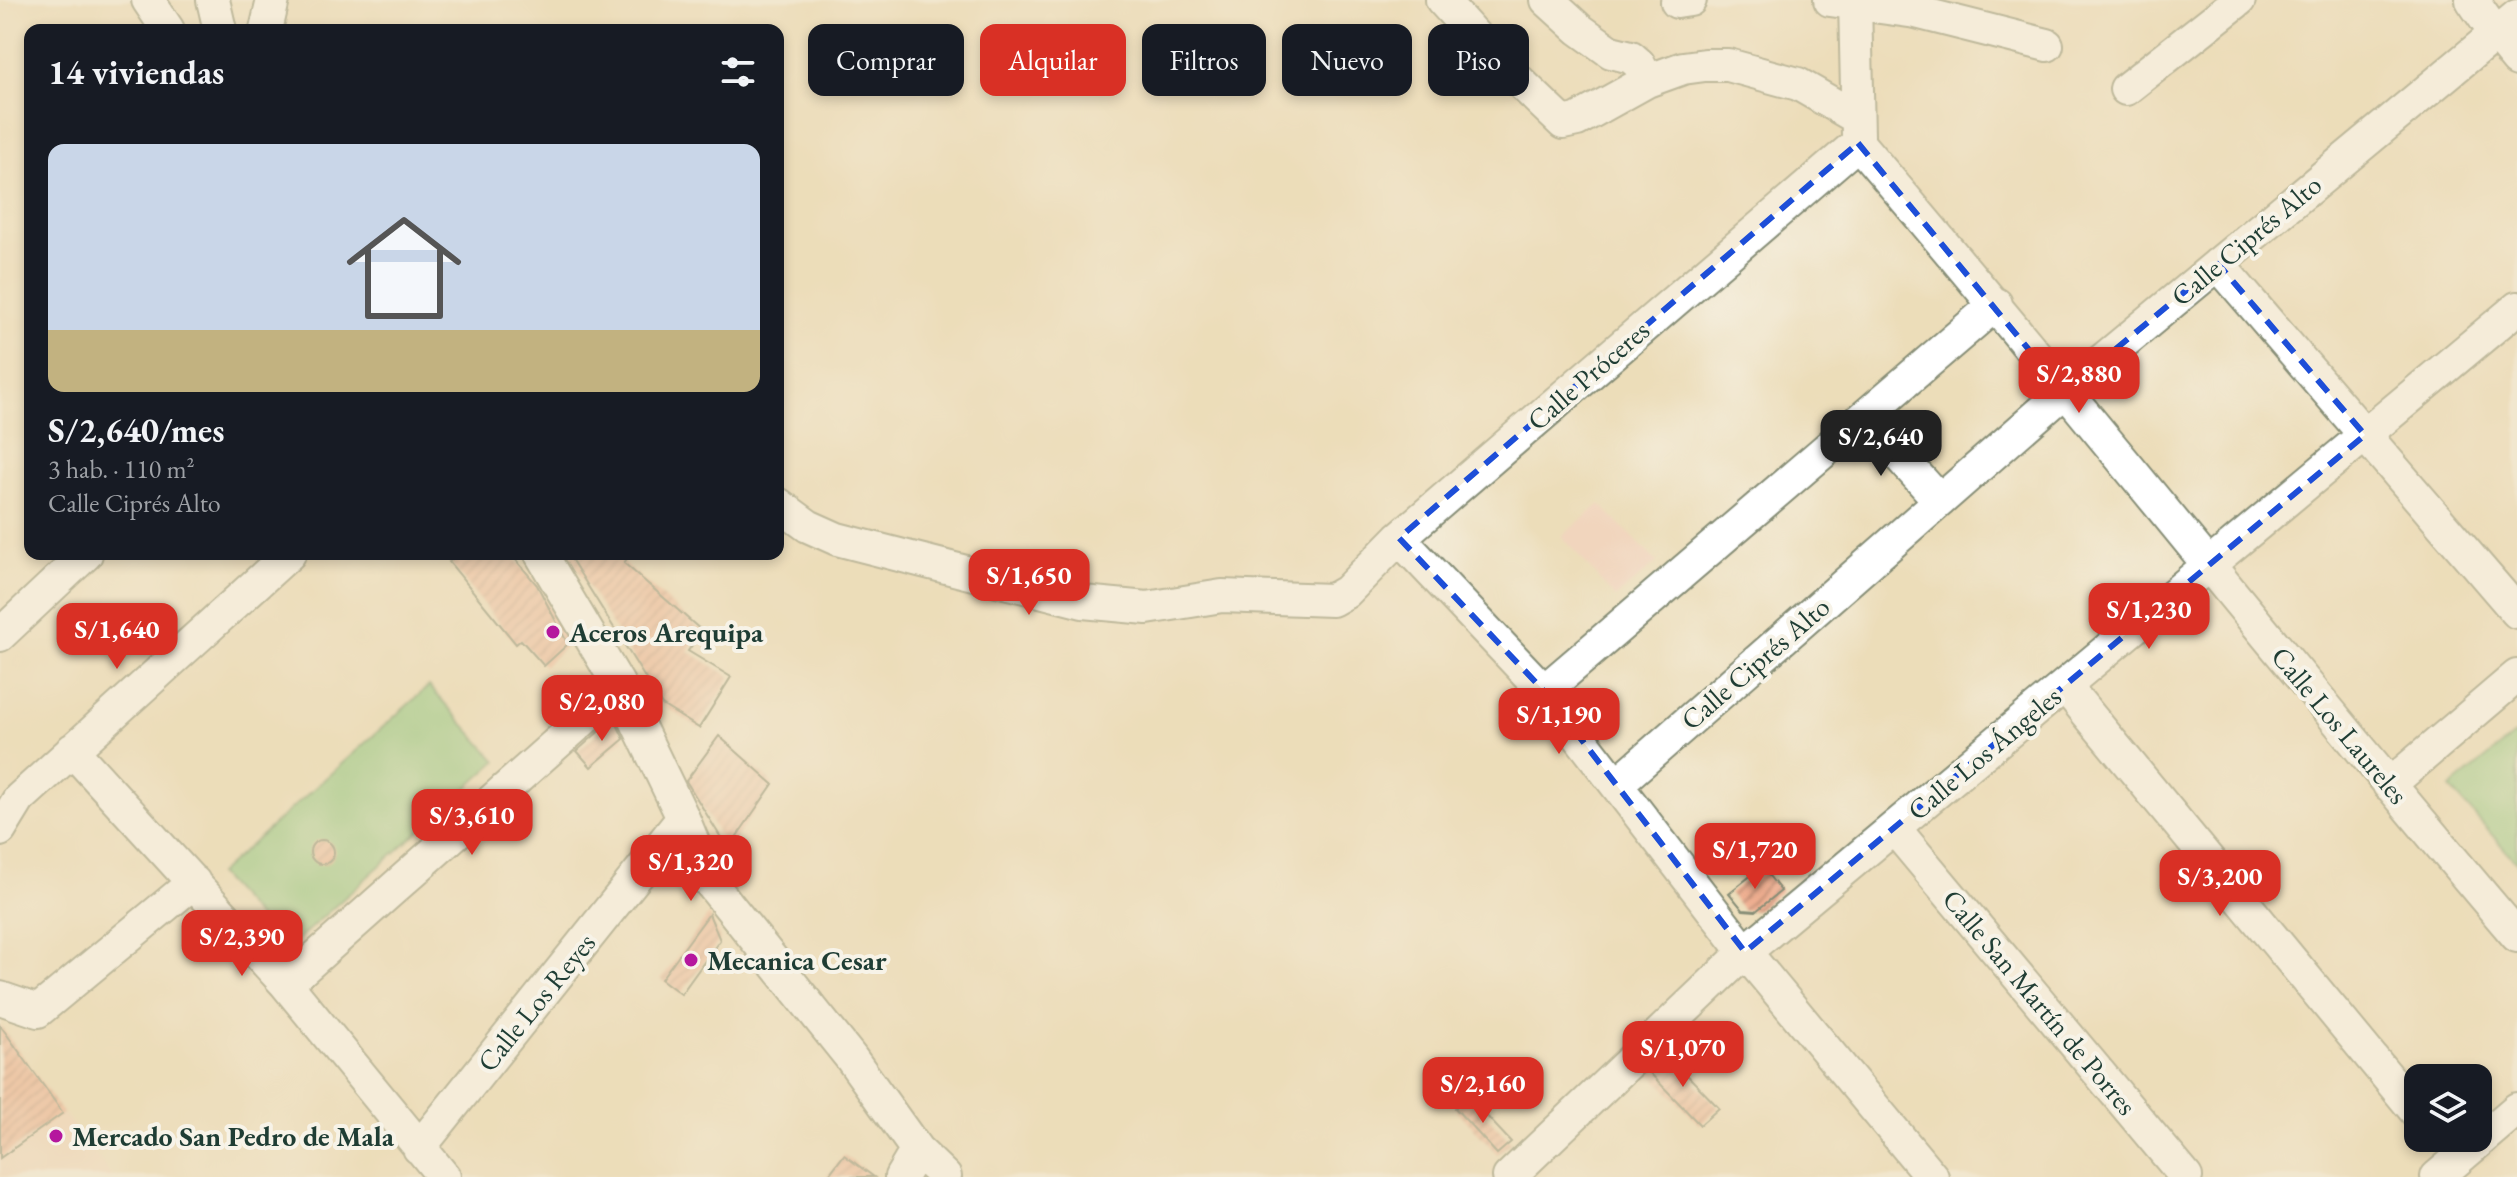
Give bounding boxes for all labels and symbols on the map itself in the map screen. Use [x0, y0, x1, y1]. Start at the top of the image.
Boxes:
street label: Calle Ciprés Alto [2163, 166, 2329, 314]
street label: Calle Próceres [1519, 312, 1657, 438]
pin: S/2,880 [2005, 347, 2153, 415]
pin: S/2,640 [1807, 410, 1955, 478]
pin: S/1,650 [955, 549, 1103, 617]
pin: S/1,230 [2075, 583, 2223, 651]
street label: Calle Ciprés Alto [1673, 588, 1837, 738]
pin: S/1,640 [43, 603, 191, 671]
place label: Aceros Arequipa [568, 614, 764, 650]
marker: Aceros Arequipa [544, 623, 562, 641]
street label: Calle Los Laureles [2264, 639, 2416, 811]
pin: S/2,080 [528, 675, 676, 743]
street label: Calle Los Ángeles [1900, 678, 2068, 828]
pin: S/1,190 [1485, 688, 1633, 756]
pin: S/3,610 [398, 789, 546, 857]
pin: S/1,720 [1681, 823, 1829, 891]
pin: S/1,320 [617, 835, 765, 903]
pin: S/3,200 [2146, 850, 2294, 918]
street label: Calle San Martín de Porres [1935, 882, 2145, 1122]
pin: S/2,390 [168, 910, 316, 978]
street label: Calle Los Reyes [469, 925, 603, 1079]
place label: Mecanica Cesar [707, 942, 887, 978]
marker: Mecanica Cesar [682, 951, 700, 969]
pin: S/1,070 [1609, 1021, 1757, 1089]
pin: S/2,160 [1409, 1057, 1557, 1125]
place label: Mercado San Pedro de Mala [72, 1118, 395, 1154]
marker: Mercado San Pedro de Mala [47, 1127, 65, 1145]

